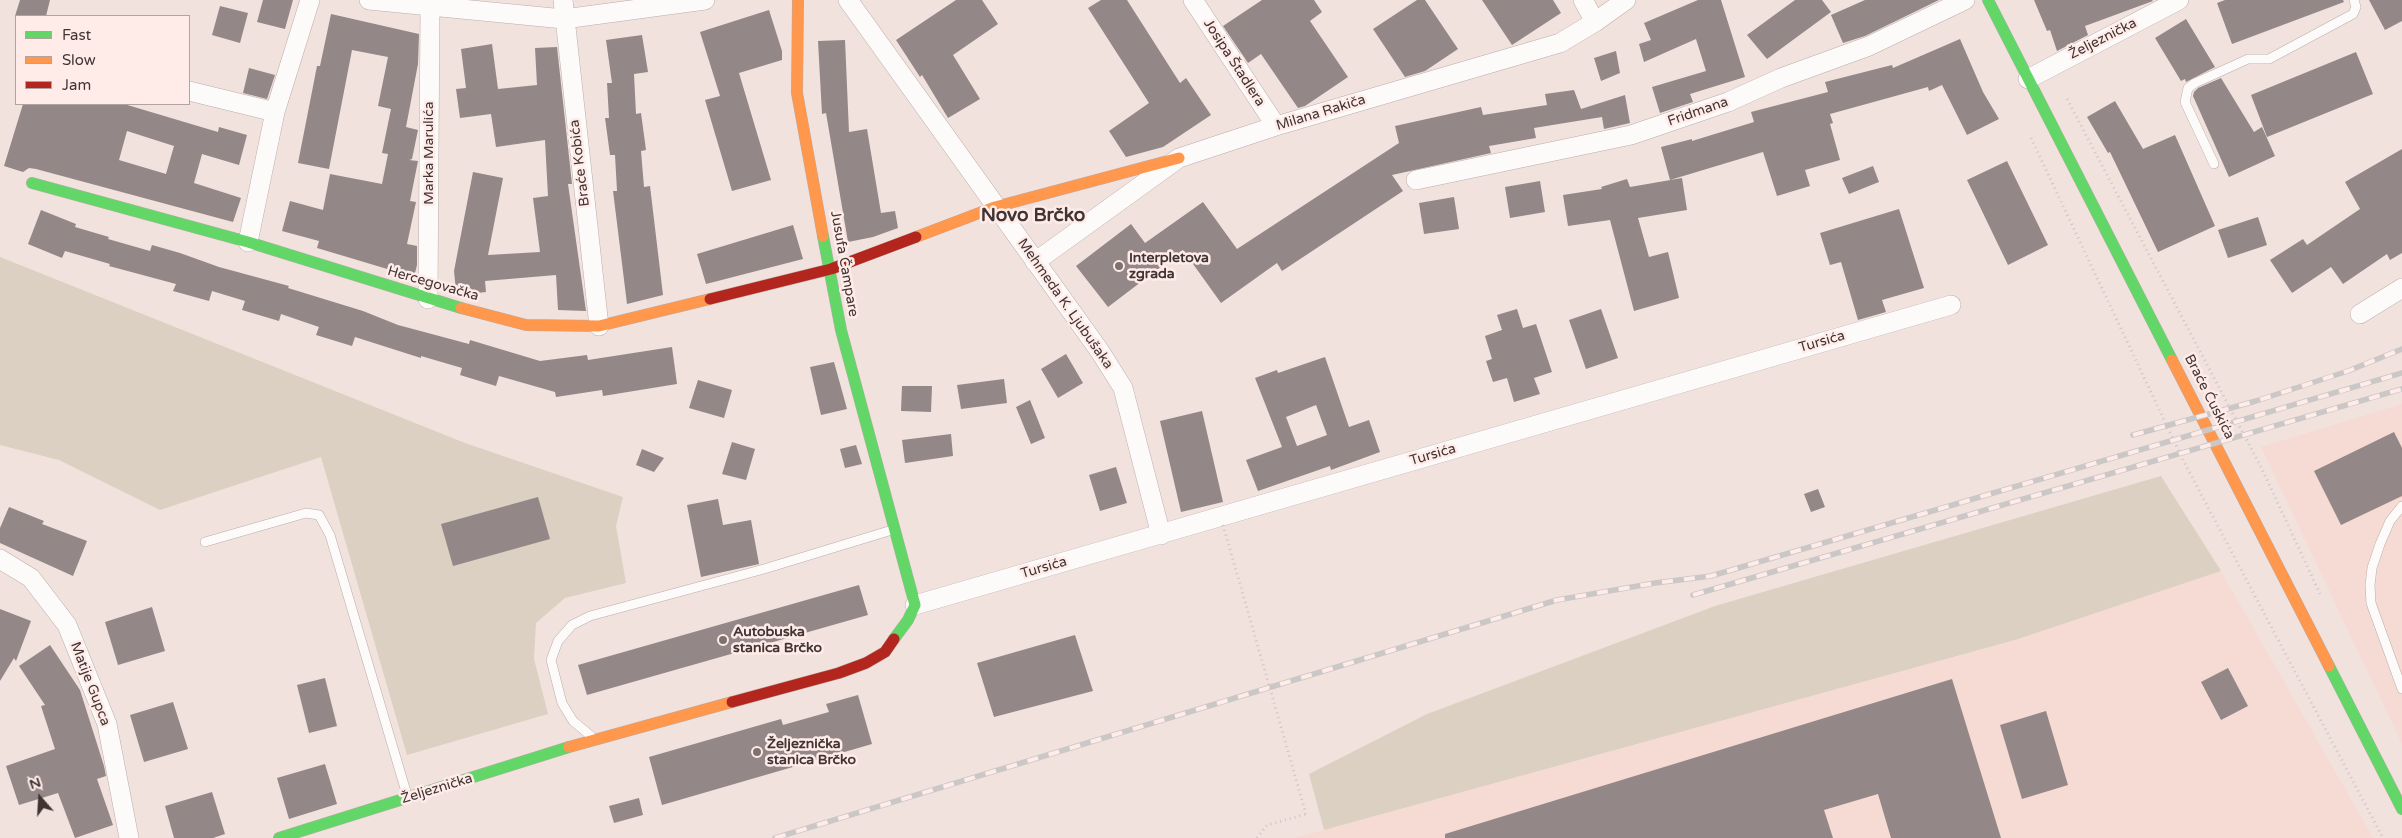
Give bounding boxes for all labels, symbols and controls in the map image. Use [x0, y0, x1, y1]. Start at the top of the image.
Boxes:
legend [15, 15, 190, 105]
street label: Željeznička [2066, 15, 2140, 63]
street label: Josipa Štadlera [1200, 16, 1268, 110]
text: Fast [62, 26, 91, 44]
text: Slow [62, 51, 96, 69]
text: Jam [62, 76, 91, 94]
street label: Milana Rakiča [1274, 91, 1368, 135]
street label: Fridmana [1666, 94, 1730, 130]
street label: Marka Marulića [421, 101, 437, 205]
street label: Braće Kobića [566, 119, 594, 207]
district label: Novo Brčko [981, 205, 1085, 227]
street label: Jusufa Čampare [826, 210, 862, 318]
street label: Mehmeda K. Ljubušaka [1014, 236, 1116, 372]
place label: Interpletova zgrada [1129, 250, 1209, 282]
marker: Interpletova zgrada [1113, 260, 1125, 272]
street label: Hercegovačka [385, 263, 481, 305]
street label: Tursića [1797, 327, 1847, 357]
street label: Braće Ćuskića [2180, 352, 2238, 442]
street label: Tursića [1408, 440, 1458, 470]
street label: Tursića [1019, 553, 1069, 583]
place label: Autobuska stanica Brčko [733, 624, 822, 656]
marker: Autobuska stanica Brčko [717, 634, 729, 646]
street label: Matije Gupca [66, 640, 114, 728]
place label: Željeznička stanica Brčko [767, 736, 856, 769]
marker: Željeznička stanica Brčko [751, 746, 763, 758]
street label: Željeznička [399, 770, 475, 808]
north arrow [15, 773, 65, 823]
text: N [27, 773, 43, 793]

